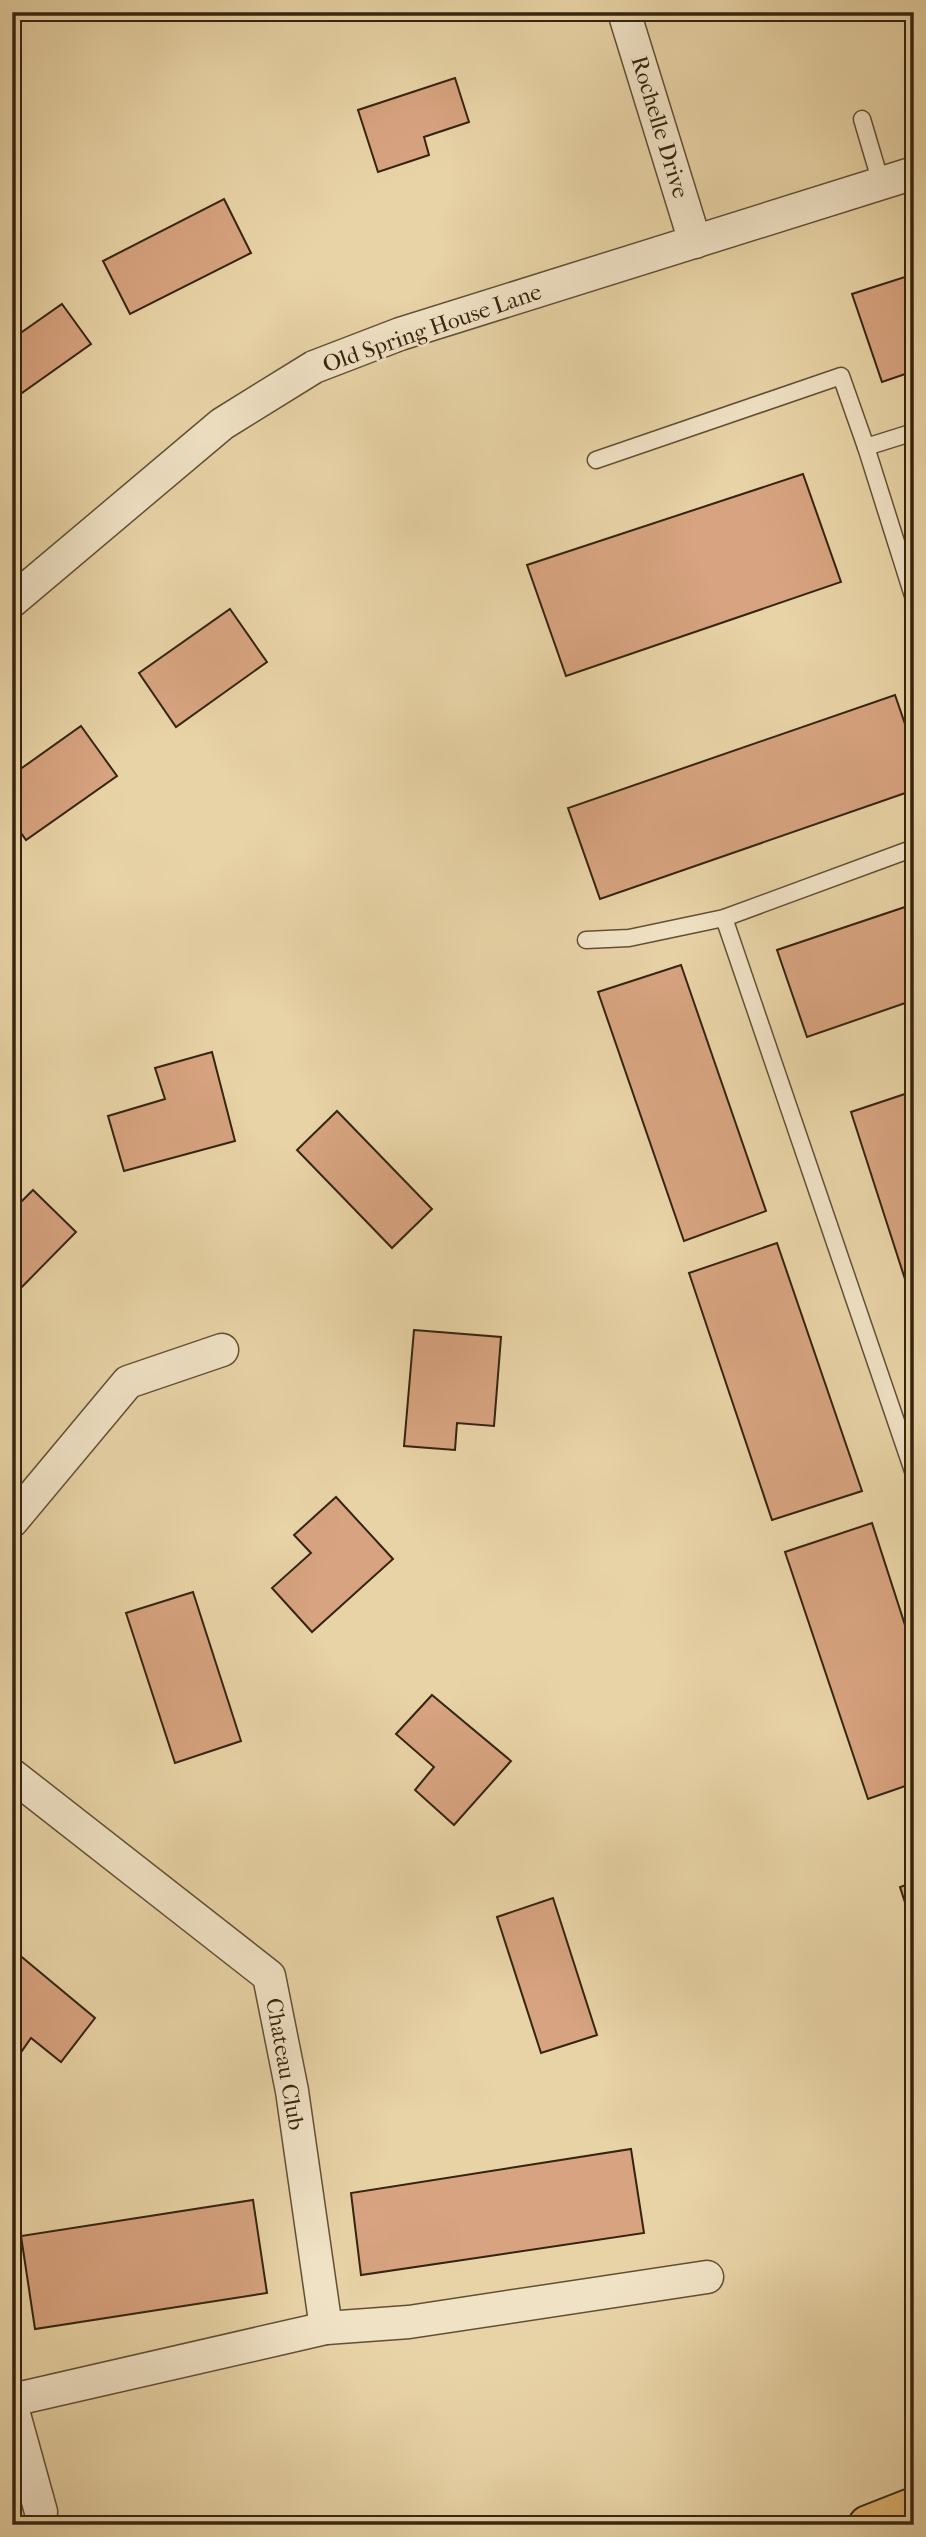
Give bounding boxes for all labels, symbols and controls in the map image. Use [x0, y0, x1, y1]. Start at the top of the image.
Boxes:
street label: Rochelle Drive [626, 53, 694, 201]
street label: Old Spring House Lane [319, 278, 545, 378]
street label: Chateau Club [260, 1996, 310, 2132]

